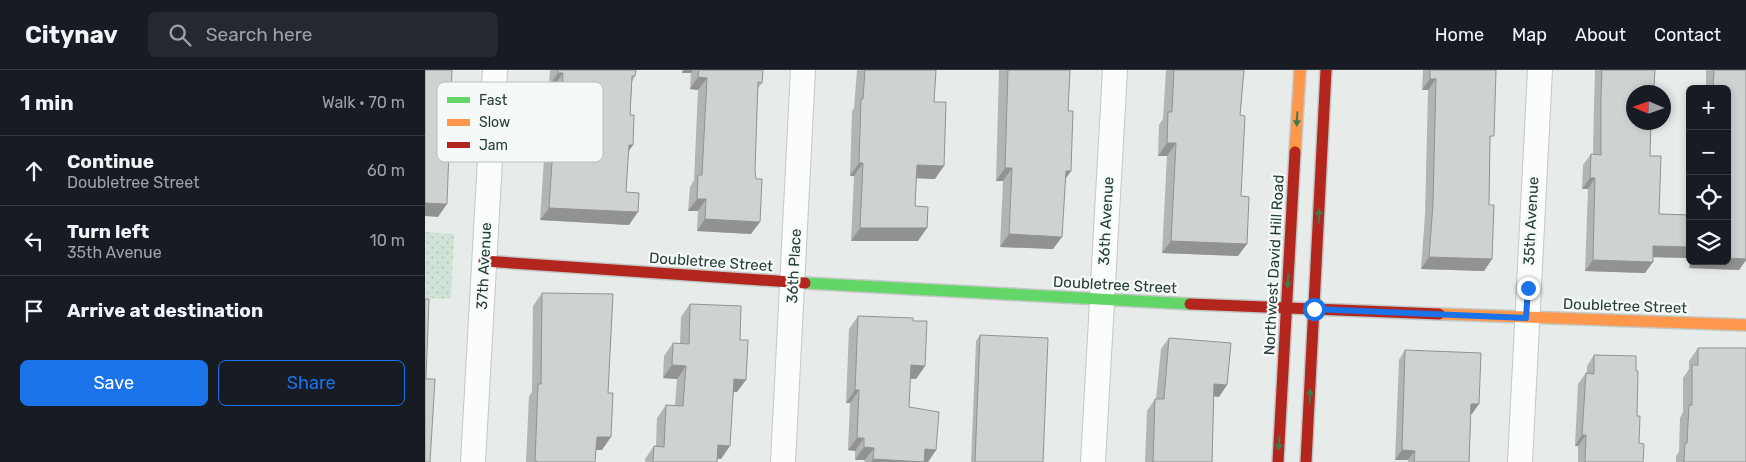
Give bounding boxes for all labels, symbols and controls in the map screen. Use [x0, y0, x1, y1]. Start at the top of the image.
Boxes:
search box [148, 12, 498, 57]
text: Citynav [25, 21, 118, 49]
icon: search [166, 21, 194, 49]
text: Search here [206, 23, 312, 46]
text: Home [1435, 24, 1484, 46]
text: Map [1512, 24, 1547, 46]
text: About [1575, 24, 1626, 46]
text: Contact [1654, 24, 1721, 46]
legend [437, 82, 603, 162]
north arrow [1626, 85, 1671, 130]
map controls [1686, 85, 1731, 265]
button: + [1686, 85, 1731, 130]
text: 1 min [20, 90, 74, 115]
text: Fast [479, 92, 508, 109]
text: Walk · 70 m [322, 93, 405, 112]
one-way arrow [1293, 111, 1301, 127]
text: Slow [479, 114, 510, 131]
button: − [1686, 130, 1731, 175]
text: Jam [479, 137, 508, 154]
text: Continue [67, 150, 154, 173]
icon: ahead [20, 157, 48, 185]
text: 60 m [367, 161, 405, 180]
text: Doubletree Street [67, 173, 199, 192]
street label: Northwest David Hill Road [1260, 174, 1288, 356]
button: locate [1686, 175, 1731, 220]
street label: 36th Avenue [1095, 176, 1117, 266]
street label: 35th Avenue [1520, 176, 1542, 266]
one-way arrow [1315, 208, 1323, 224]
text: Turn left [67, 220, 149, 243]
button: layers [1686, 220, 1731, 265]
street label: 37th Avenue [473, 222, 495, 310]
icon: left [20, 227, 48, 255]
street label: 36th Place [783, 228, 805, 304]
text: 10 m [370, 231, 405, 250]
text: 35th Avenue [67, 243, 162, 262]
street label: Doubletree Street [648, 249, 774, 275]
street label: Doubletree Street [1053, 273, 1178, 297]
one-way arrow [1283, 273, 1291, 289]
route end [1517, 277, 1540, 300]
street label: Doubletree Street [1563, 295, 1687, 317]
icon: arrive [20, 297, 48, 325]
route start [1303, 298, 1326, 321]
text: Arrive at destination [67, 299, 263, 322]
button: Save [20, 360, 208, 406]
button: Share [218, 360, 405, 406]
one-way arrow [1306, 388, 1314, 404]
one-way arrow [1275, 435, 1283, 451]

